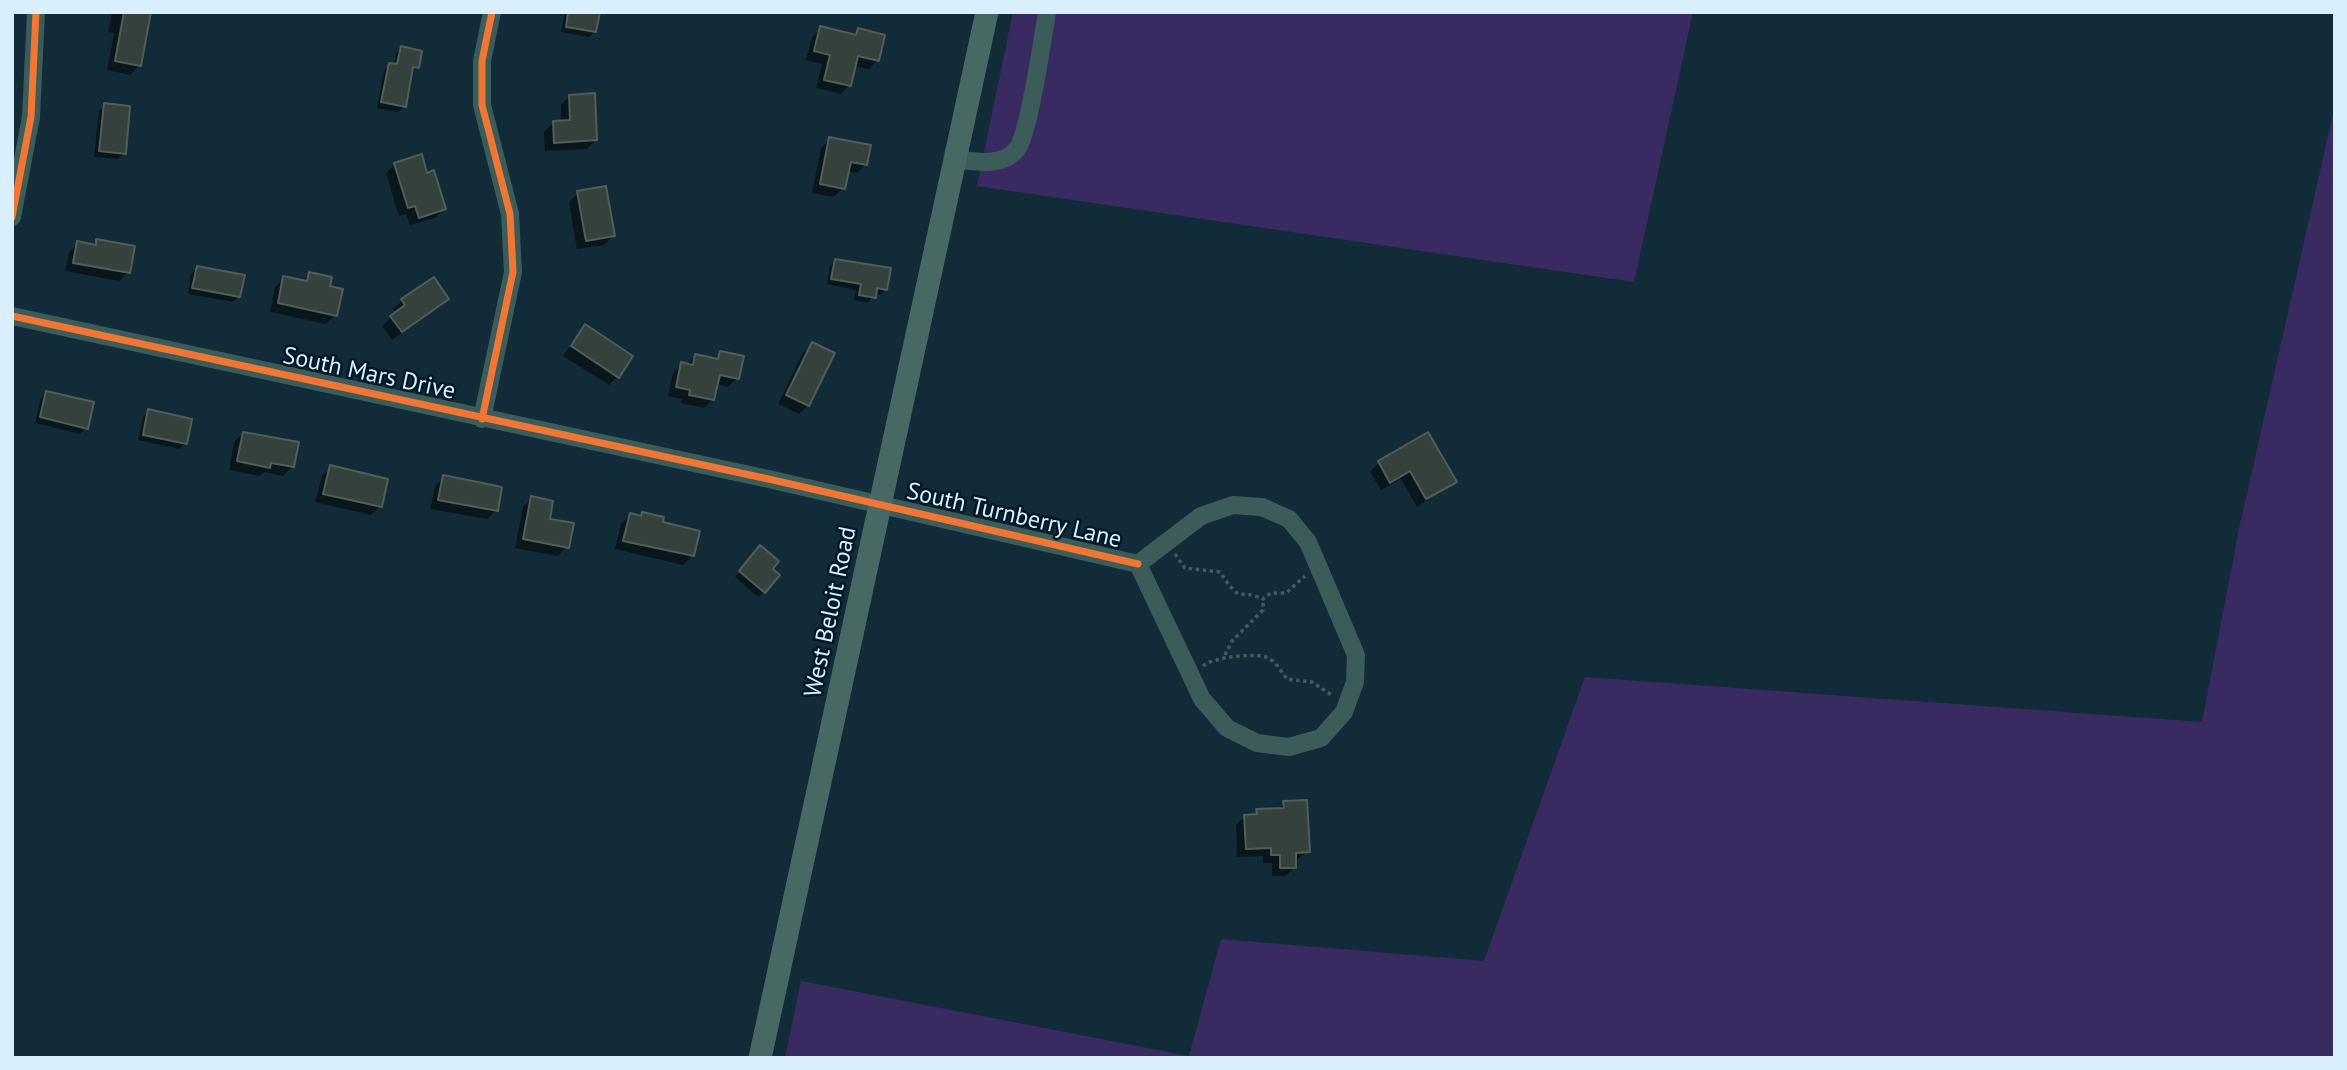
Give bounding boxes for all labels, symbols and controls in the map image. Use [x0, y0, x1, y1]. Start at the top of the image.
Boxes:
street label: South Mars Drive [280, 342, 458, 406]
street label: South Turnberry Lane [904, 477, 1124, 555]
street label: West Beloit Road [799, 524, 863, 700]

